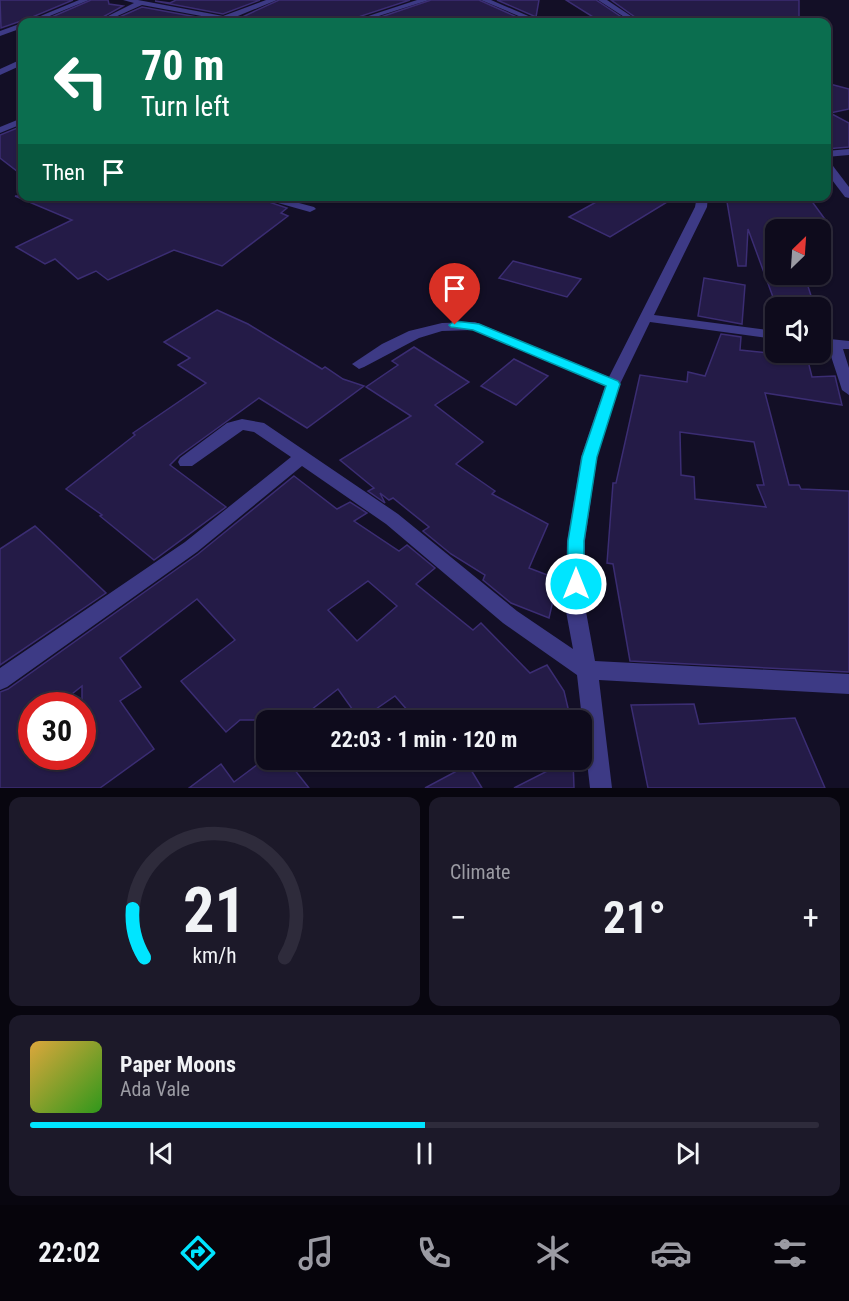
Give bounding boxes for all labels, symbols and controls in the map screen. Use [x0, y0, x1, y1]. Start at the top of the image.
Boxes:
text: 70 m [141, 41, 224, 90]
icon: left [42, 42, 120, 120]
text: Turn left [141, 91, 230, 123]
icon: arrive [97, 156, 130, 189]
text: Then [42, 160, 85, 185]
north arrow [765, 219, 831, 285]
map controls [765, 219, 831, 363]
pin [429, 263, 480, 325]
icon: arrive [438, 272, 471, 305]
button: sound [765, 297, 831, 363]
position arrow [544, 552, 608, 616]
speed limit sign: 30 [18, 692, 96, 770]
text: 22:03 · 1 min · 120 m [331, 727, 517, 752]
text: Climate [450, 860, 510, 884]
text: 21 [183, 874, 246, 947]
text: 21° [603, 891, 666, 944]
text: − [450, 898, 467, 937]
text: + [803, 898, 819, 937]
text: km/h [192, 944, 237, 969]
text: Paper Moons [120, 1052, 236, 1077]
text: Ada Vale [120, 1077, 190, 1101]
icon: previous [145, 1137, 178, 1170]
icon: pause [408, 1137, 441, 1170]
icon: next [671, 1137, 704, 1170]
icon: directions [177, 1232, 219, 1274]
icon: music [295, 1232, 337, 1274]
icon: phone [413, 1232, 455, 1274]
icon: climate [532, 1232, 574, 1274]
icon: car [650, 1232, 692, 1274]
icon: filters [769, 1232, 811, 1274]
text: 22:02 [38, 1237, 100, 1269]

